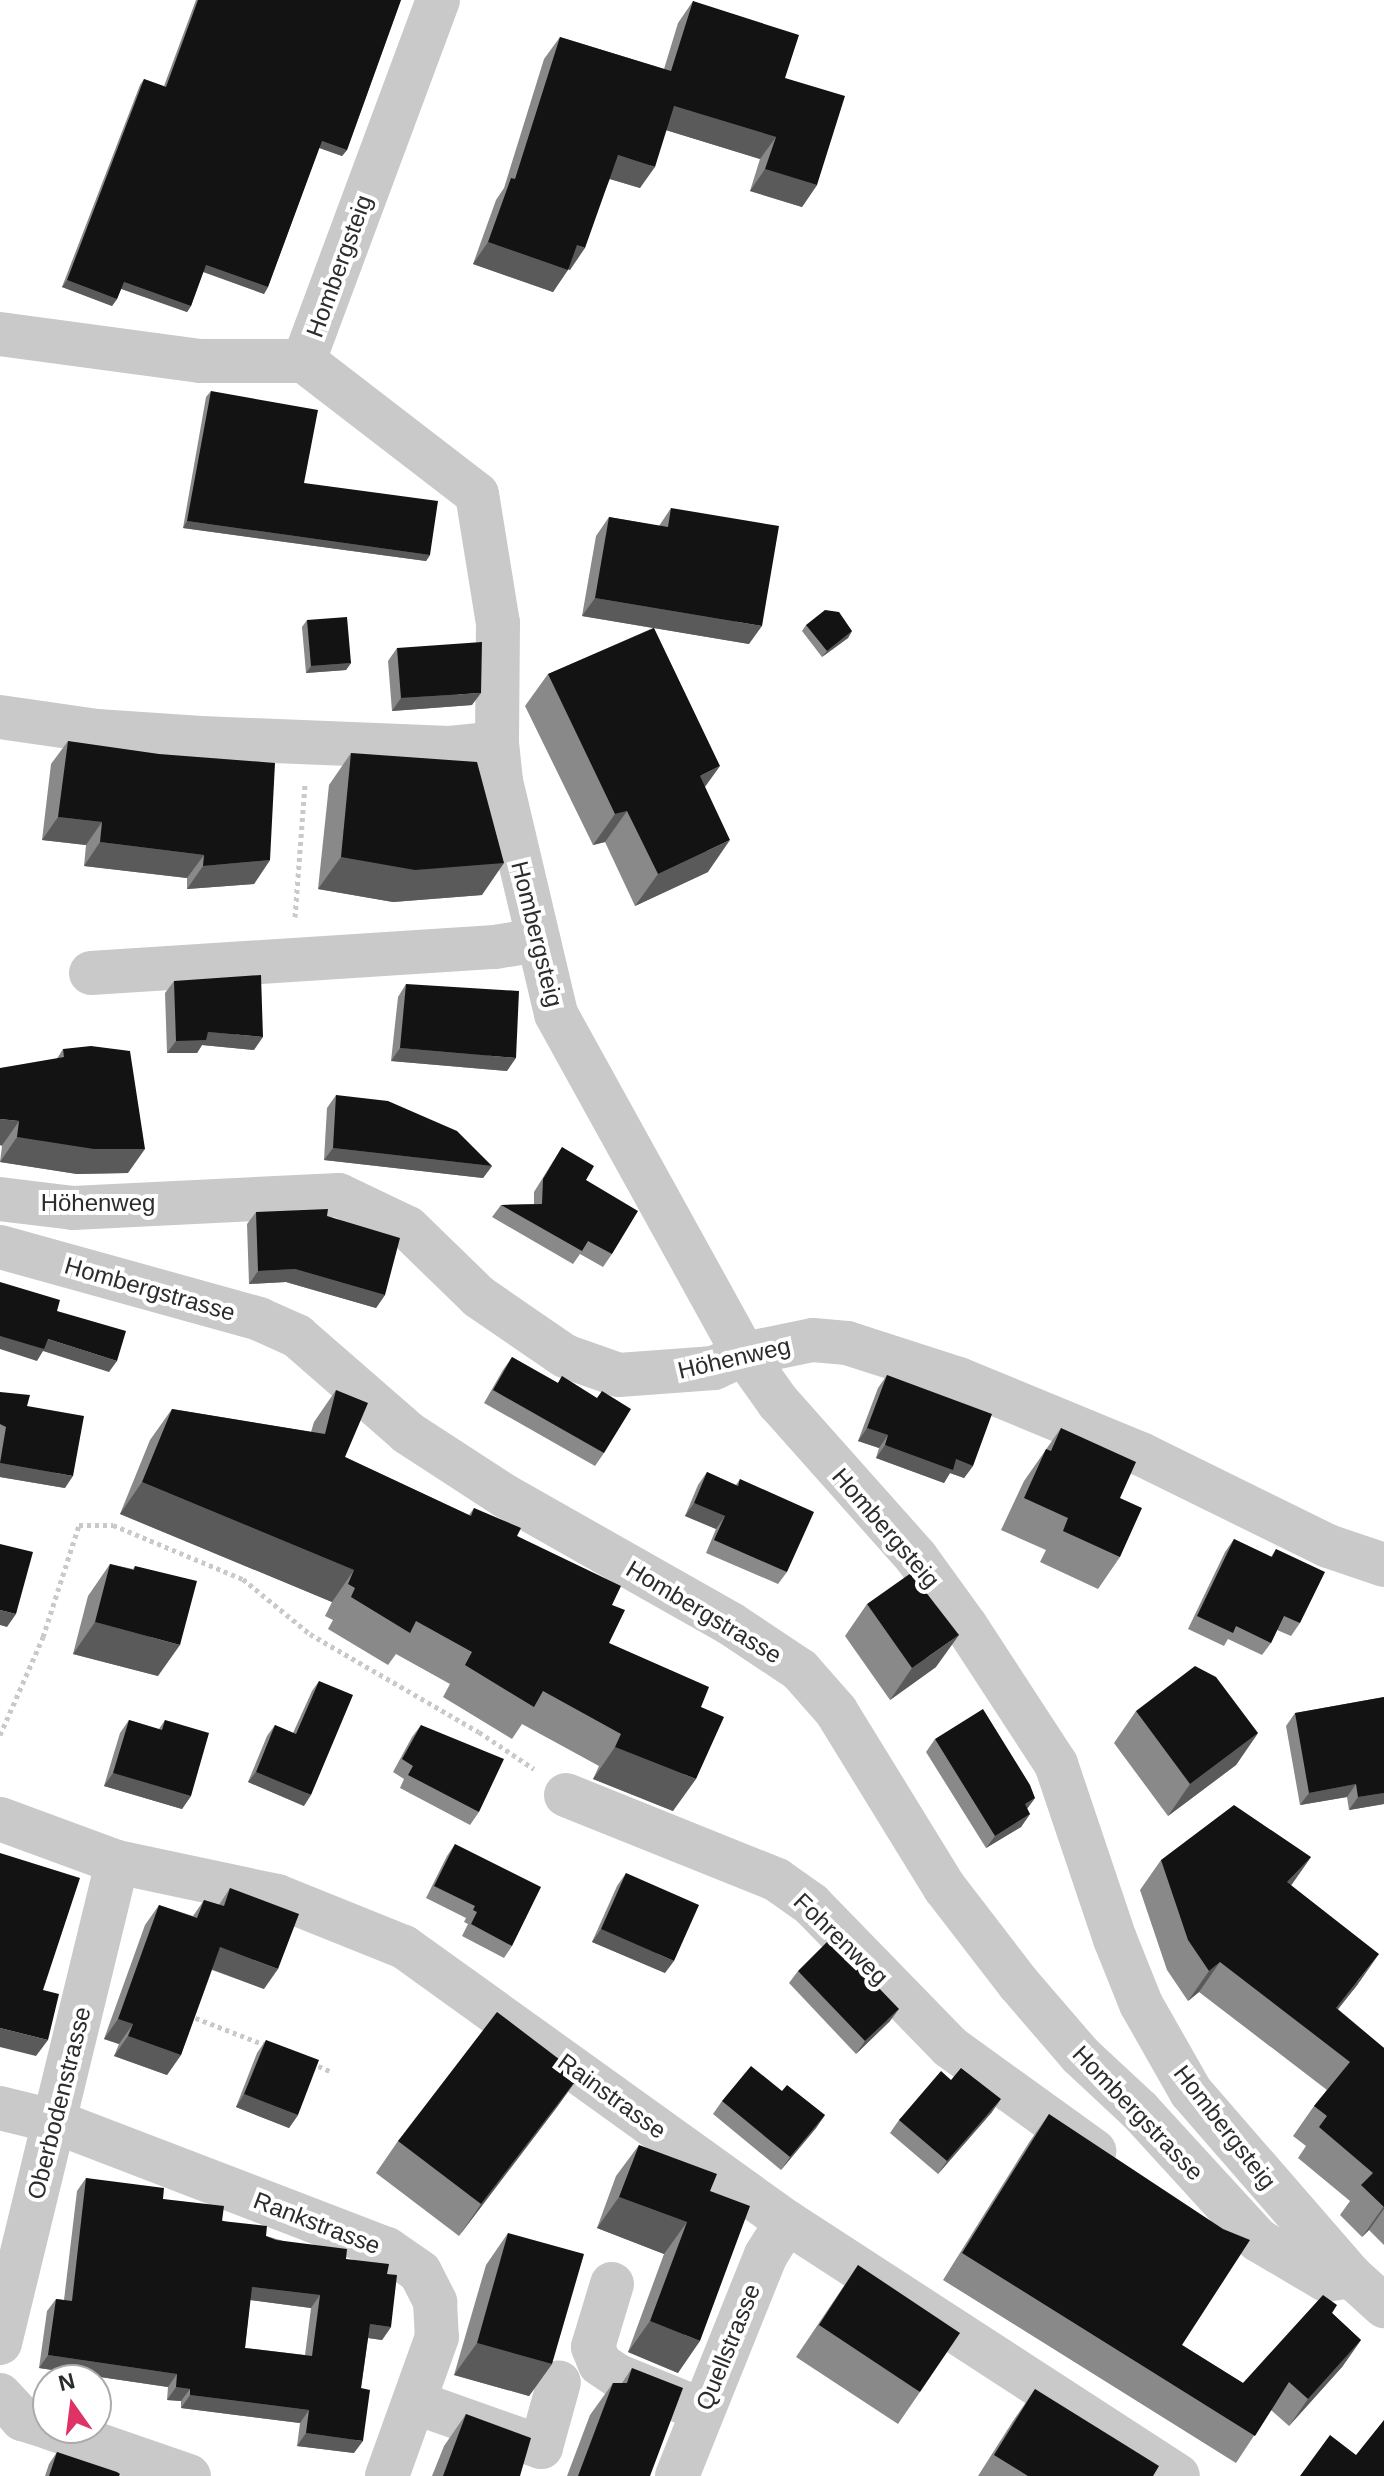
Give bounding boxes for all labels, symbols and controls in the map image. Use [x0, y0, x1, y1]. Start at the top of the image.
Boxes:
street label: Hombergsteig [300, 191, 378, 341]
street label: Hombergsteig [505, 858, 569, 1010]
street label: Höhenweg [41, 1189, 155, 1217]
street label: Hombergstrasse [61, 1251, 239, 1327]
street label: Höhenweg [675, 1331, 793, 1385]
street label: Hombergsteig [826, 1462, 946, 1594]
street label: Hombergstrasse [621, 1554, 787, 1670]
street label: Fohrenweg [788, 1887, 894, 1991]
street label: Oberbodenstrasse [21, 2004, 97, 2202]
street label: Hombergstrasse [1066, 2040, 1210, 2186]
street label: Rainstrasse [552, 2047, 672, 2145]
street label: Hombergsteig [1168, 2059, 1282, 2195]
street label: Rankstrasse [250, 2186, 384, 2260]
street label: Quellstrasse [690, 2280, 766, 2414]
north arrow [32, 2364, 112, 2444]
text: N [56, 2368, 77, 2396]

